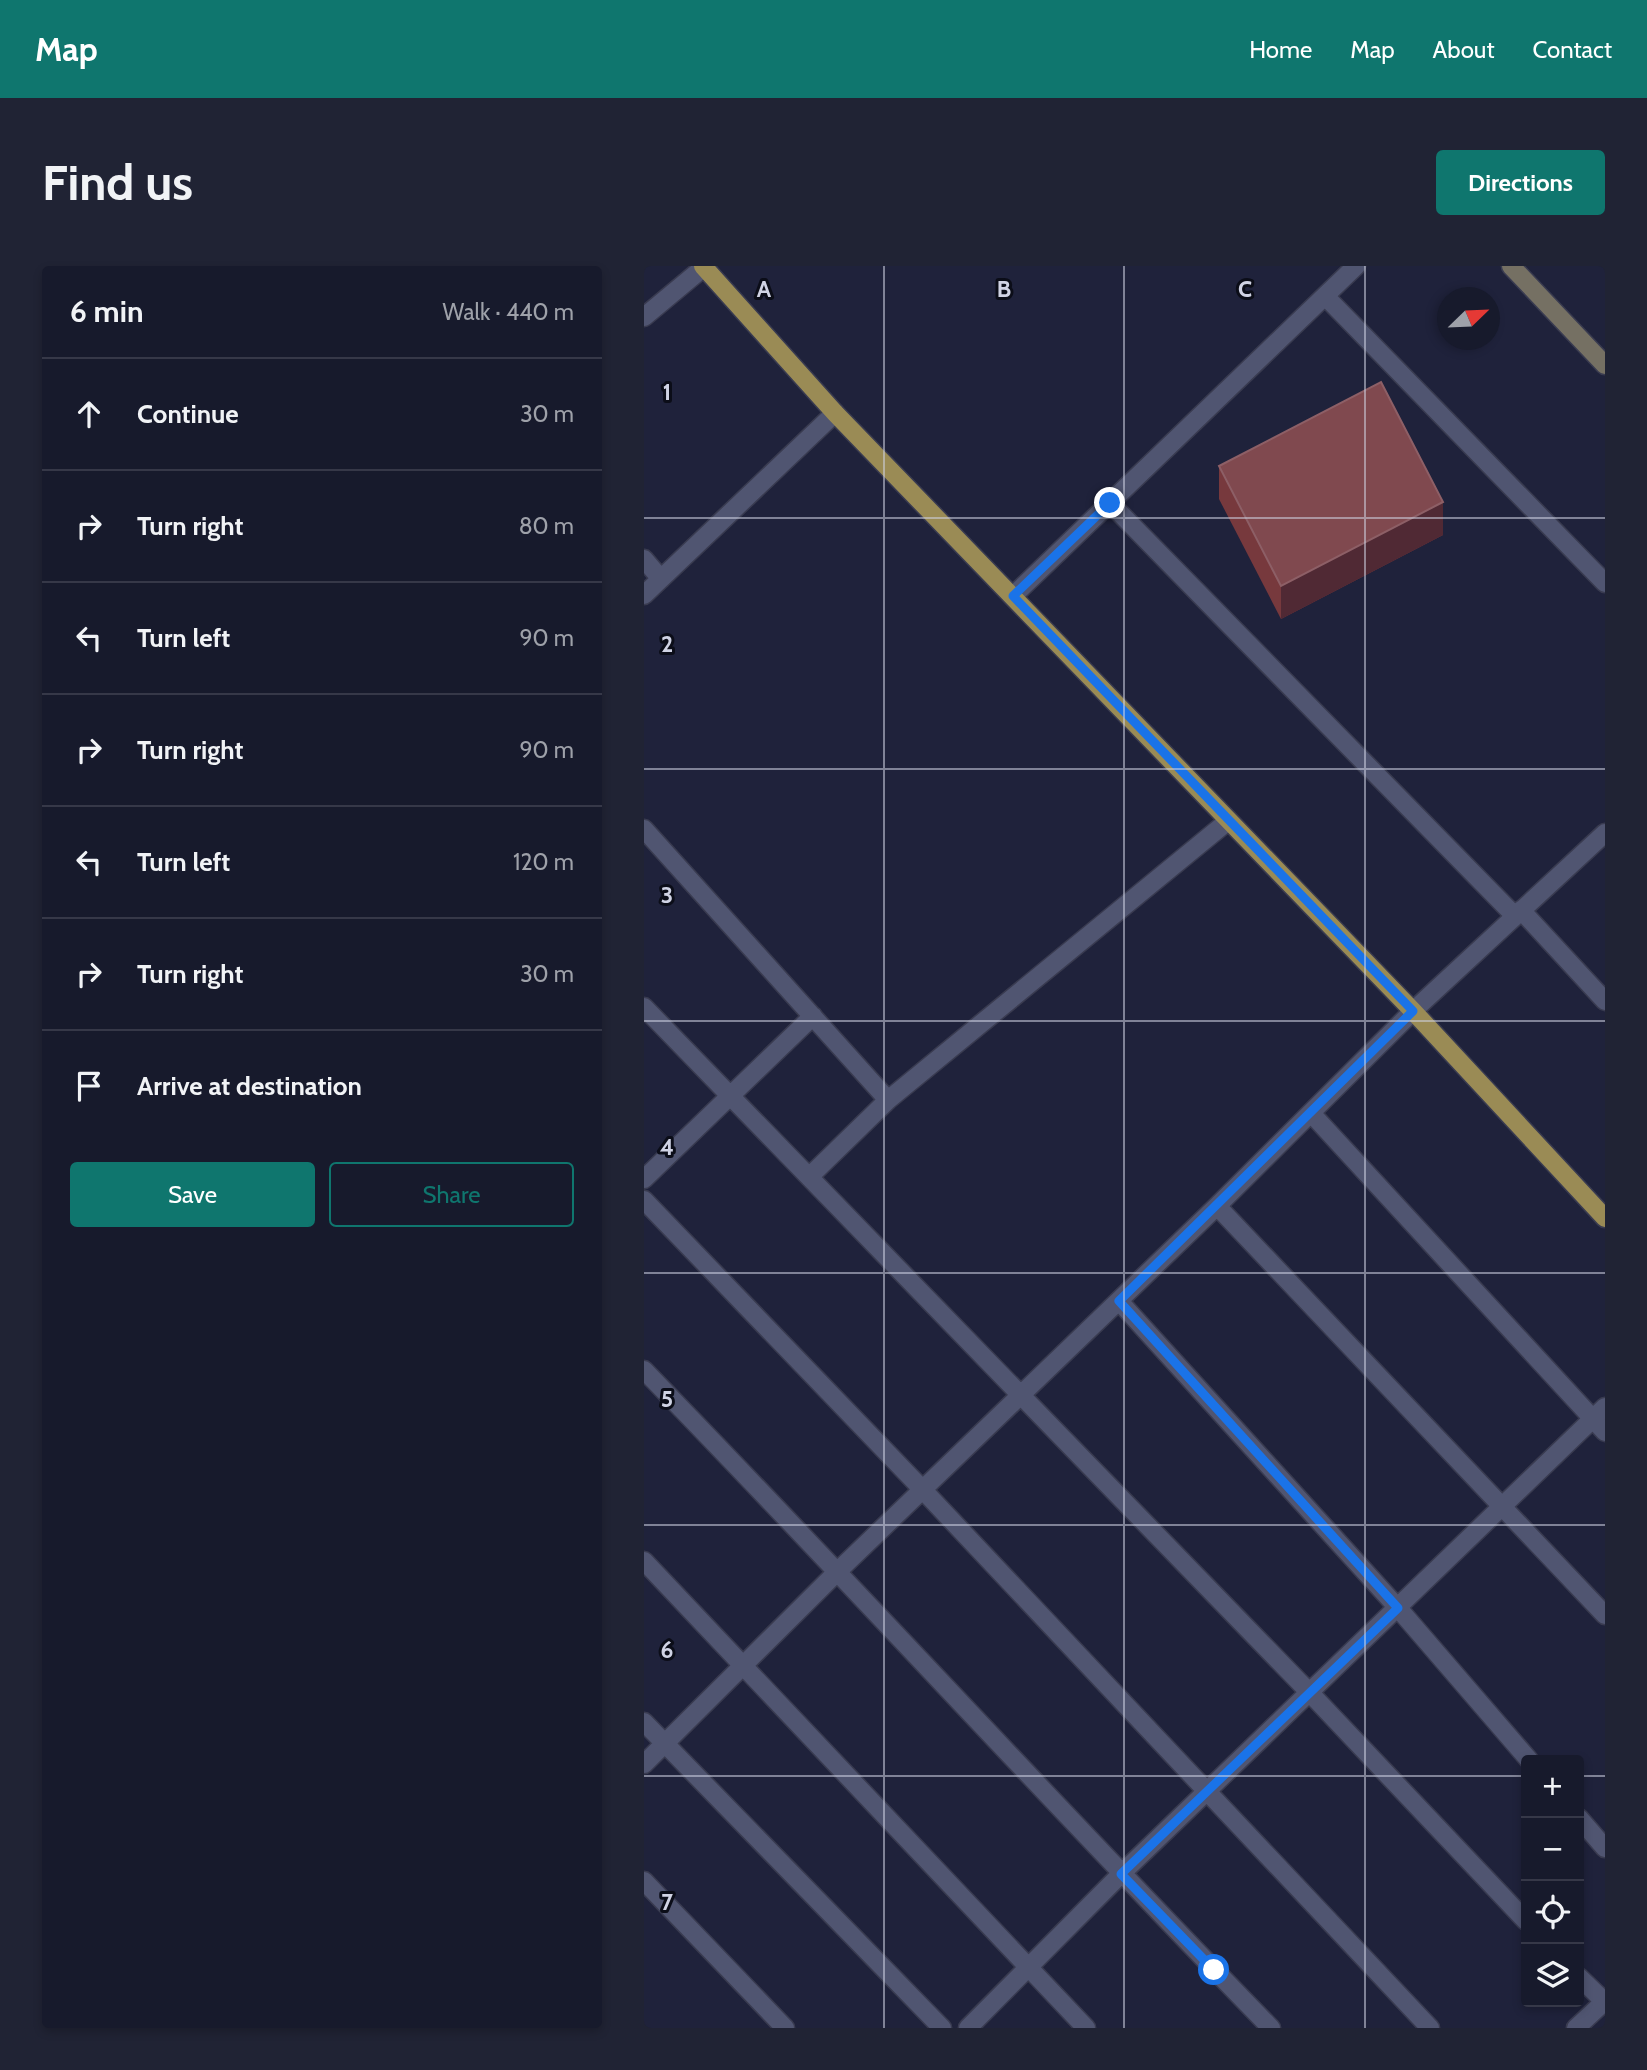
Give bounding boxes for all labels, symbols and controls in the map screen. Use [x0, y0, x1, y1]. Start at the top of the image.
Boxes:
text: Map [35, 29, 98, 69]
text: Home [1249, 35, 1312, 64]
text: Map [1350, 35, 1395, 64]
text: About [1433, 35, 1495, 64]
text: Contact [1533, 35, 1612, 64]
button: Directions [1436, 150, 1605, 215]
text: Find us [42, 153, 193, 212]
text: A [757, 275, 772, 303]
text: B [997, 275, 1011, 303]
text: C [1238, 275, 1252, 303]
north arrow [1437, 287, 1500, 350]
text: 6 min [70, 293, 143, 330]
text: Walk · 440 m [443, 298, 574, 326]
text: 1 [663, 378, 671, 406]
icon: ahead [70, 395, 108, 433]
text: Continue [137, 398, 239, 430]
text: 30 m [520, 400, 574, 428]
route end [1094, 487, 1125, 518]
icon: right [70, 507, 108, 545]
text: Turn right [137, 510, 243, 542]
text: 80 m [519, 512, 574, 540]
icon: left [70, 619, 108, 657]
text: Turn left [137, 622, 230, 654]
text: 90 m [520, 624, 574, 652]
text: 2 [661, 630, 673, 658]
icon: right [70, 731, 108, 769]
text: Turn right [137, 734, 243, 766]
text: 90 m [520, 736, 574, 764]
icon: left [70, 843, 108, 881]
text: Turn left [137, 846, 230, 878]
text: 120 m [513, 848, 574, 876]
text: 3 [661, 881, 673, 909]
icon: right [70, 955, 108, 993]
text: Turn right [137, 958, 243, 990]
text: 30 m [520, 960, 574, 988]
icon: arrive [70, 1067, 108, 1105]
text: Arrive at destination [137, 1070, 362, 1102]
text: 4 [660, 1133, 674, 1161]
button: Save [70, 1162, 315, 1227]
button: Share [329, 1162, 574, 1227]
text: 5 [661, 1385, 673, 1413]
text: 6 [661, 1636, 673, 1664]
map controls [1521, 1755, 1584, 2007]
button: + [1521, 1755, 1584, 1818]
button: − [1521, 1818, 1584, 1881]
button: locate [1521, 1881, 1584, 1944]
text: 7 [661, 1888, 673, 1916]
button: layers [1521, 1944, 1584, 2007]
route start [1198, 1954, 1229, 1985]

